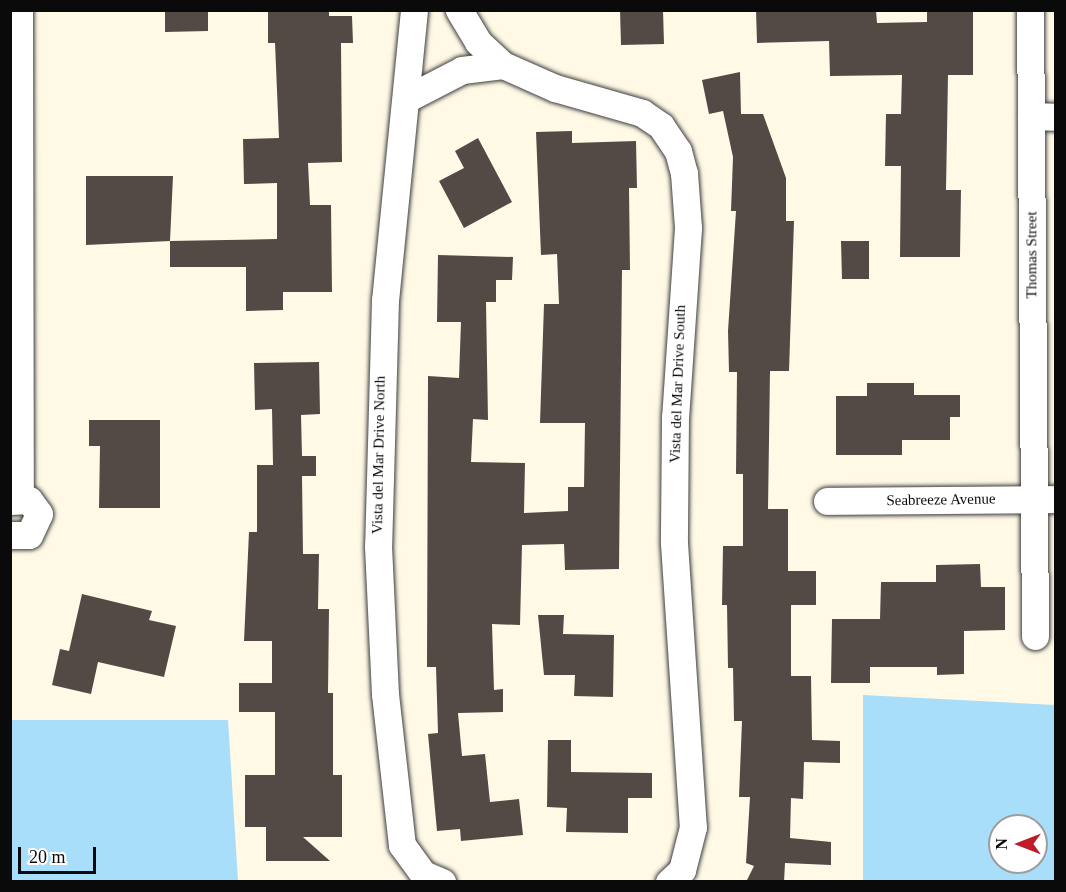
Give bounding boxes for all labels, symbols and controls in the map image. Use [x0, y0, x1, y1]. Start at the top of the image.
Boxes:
street label: Thomas Street [1023, 211, 1041, 299]
street label: Vista del Mar Drive South [666, 305, 690, 463]
street label: Vista del Mar Drive North [369, 376, 389, 534]
street label: Seabreeze Avenue [886, 490, 996, 510]
north arrow [988, 814, 1048, 874]
scale bar [21, 835, 99, 873]
text: N [993, 838, 1010, 850]
text: 20 m [29, 847, 66, 867]

